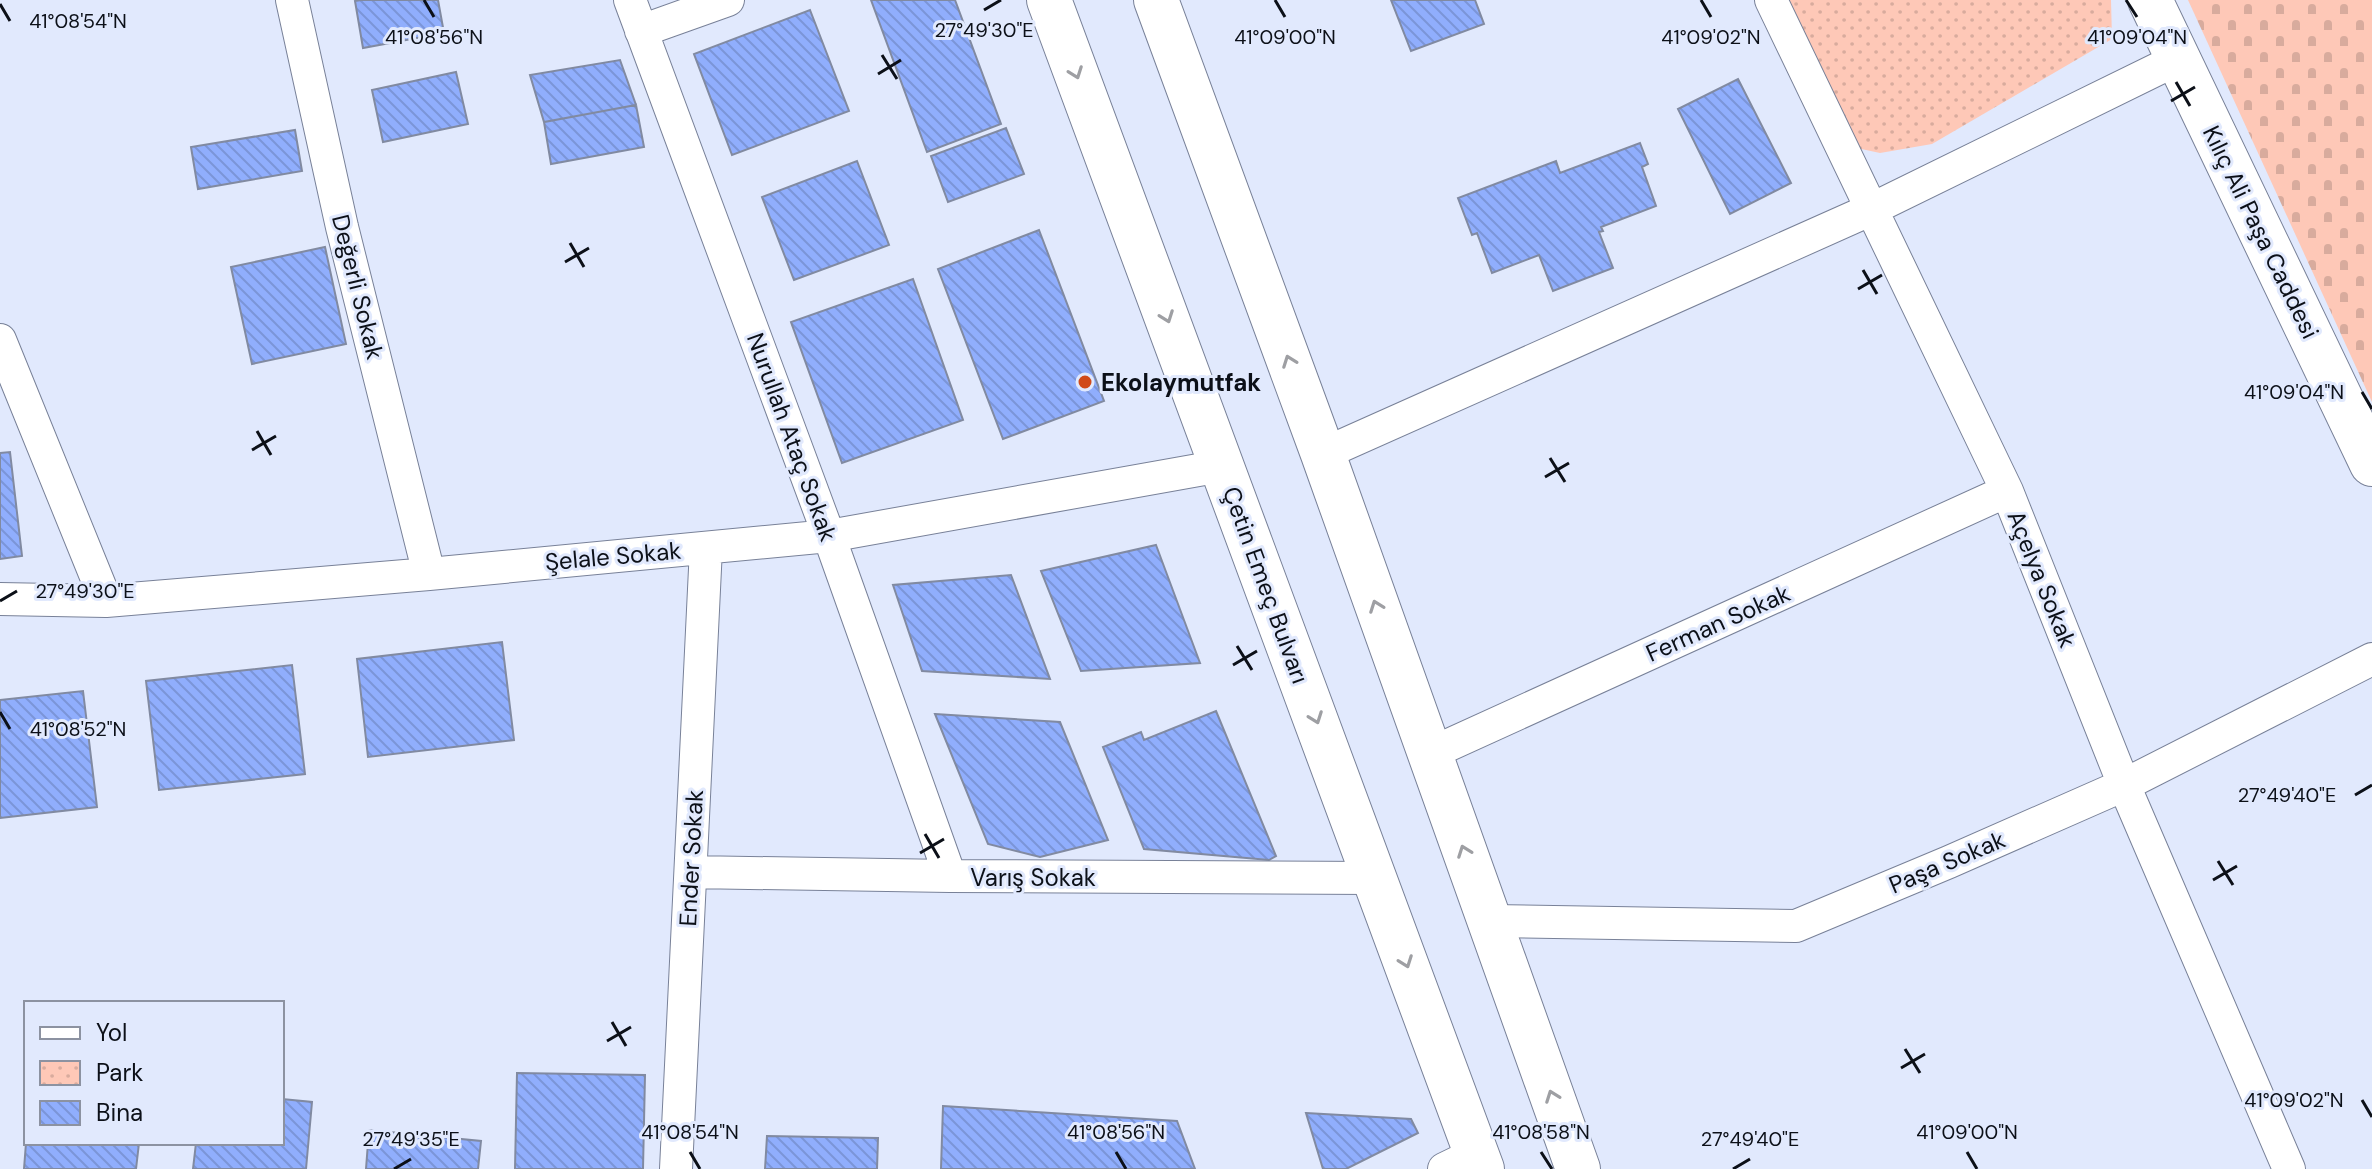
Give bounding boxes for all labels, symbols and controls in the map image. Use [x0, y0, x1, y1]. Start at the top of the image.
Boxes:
text: 41°08'54"N [29, 8, 127, 34]
text: 27°49'30"E [934, 17, 1034, 43]
text: 41°08'56"N [385, 24, 483, 50]
text: 41°09'00"N [1234, 24, 1336, 50]
text: 41°09'02"N [1661, 24, 1761, 50]
text: 41°09'04"N [2087, 24, 2187, 50]
one-way arrow [1067, 65, 1083, 79]
street label: Kılıç Ali Paşa Caddesi [2196, 120, 2326, 344]
street label: Değerli Sokak [325, 211, 391, 363]
one-way arrow [1157, 309, 1173, 323]
street label: Nurullah Ataç Sokak [740, 328, 844, 546]
one-way arrow [1282, 355, 1298, 369]
place label: Ekolaymutfak [1101, 367, 1261, 398]
marker: Ekolaymutfak [1076, 373, 1094, 391]
text: 41°09'04"N [2244, 379, 2344, 405]
street label: Çetin Emeç Bulvarı [1216, 482, 1316, 688]
street label: Açelya Sokak [2000, 506, 2084, 652]
street label: Şelale Sokak [544, 535, 682, 577]
street label: Ferman Sokak [1641, 577, 1795, 669]
text: 27°49'30"E [35, 578, 135, 604]
one-way arrow [1369, 600, 1385, 614]
one-way arrow [1306, 710, 1322, 724]
text: 41°08'52"N [30, 716, 126, 742]
text: 27°49'40"E [2238, 782, 2336, 808]
street label: Ender Sokak [672, 789, 710, 927]
street label: Paşa Sokak [1884, 824, 2010, 900]
one-way arrow [1457, 845, 1473, 859]
street label: Varış Sokak [970, 862, 1096, 893]
one-way arrow [1396, 954, 1413, 968]
legend [24, 1001, 284, 1145]
text: Yol [96, 1017, 127, 1048]
text: Park [96, 1057, 143, 1088]
text: 41°09'02"N [2244, 1087, 2344, 1113]
one-way arrow [1545, 1089, 1562, 1103]
text: Bina [96, 1097, 143, 1128]
text: 41°08'54"N [641, 1119, 739, 1145]
text: 41°08'56"N [1067, 1119, 1165, 1145]
text: 41°08'58"N [1492, 1119, 1590, 1145]
text: 41°09'00"N [1916, 1119, 2018, 1145]
text: 27°49'35"E [362, 1126, 460, 1152]
text: 27°49'40"E [1701, 1126, 1799, 1152]

